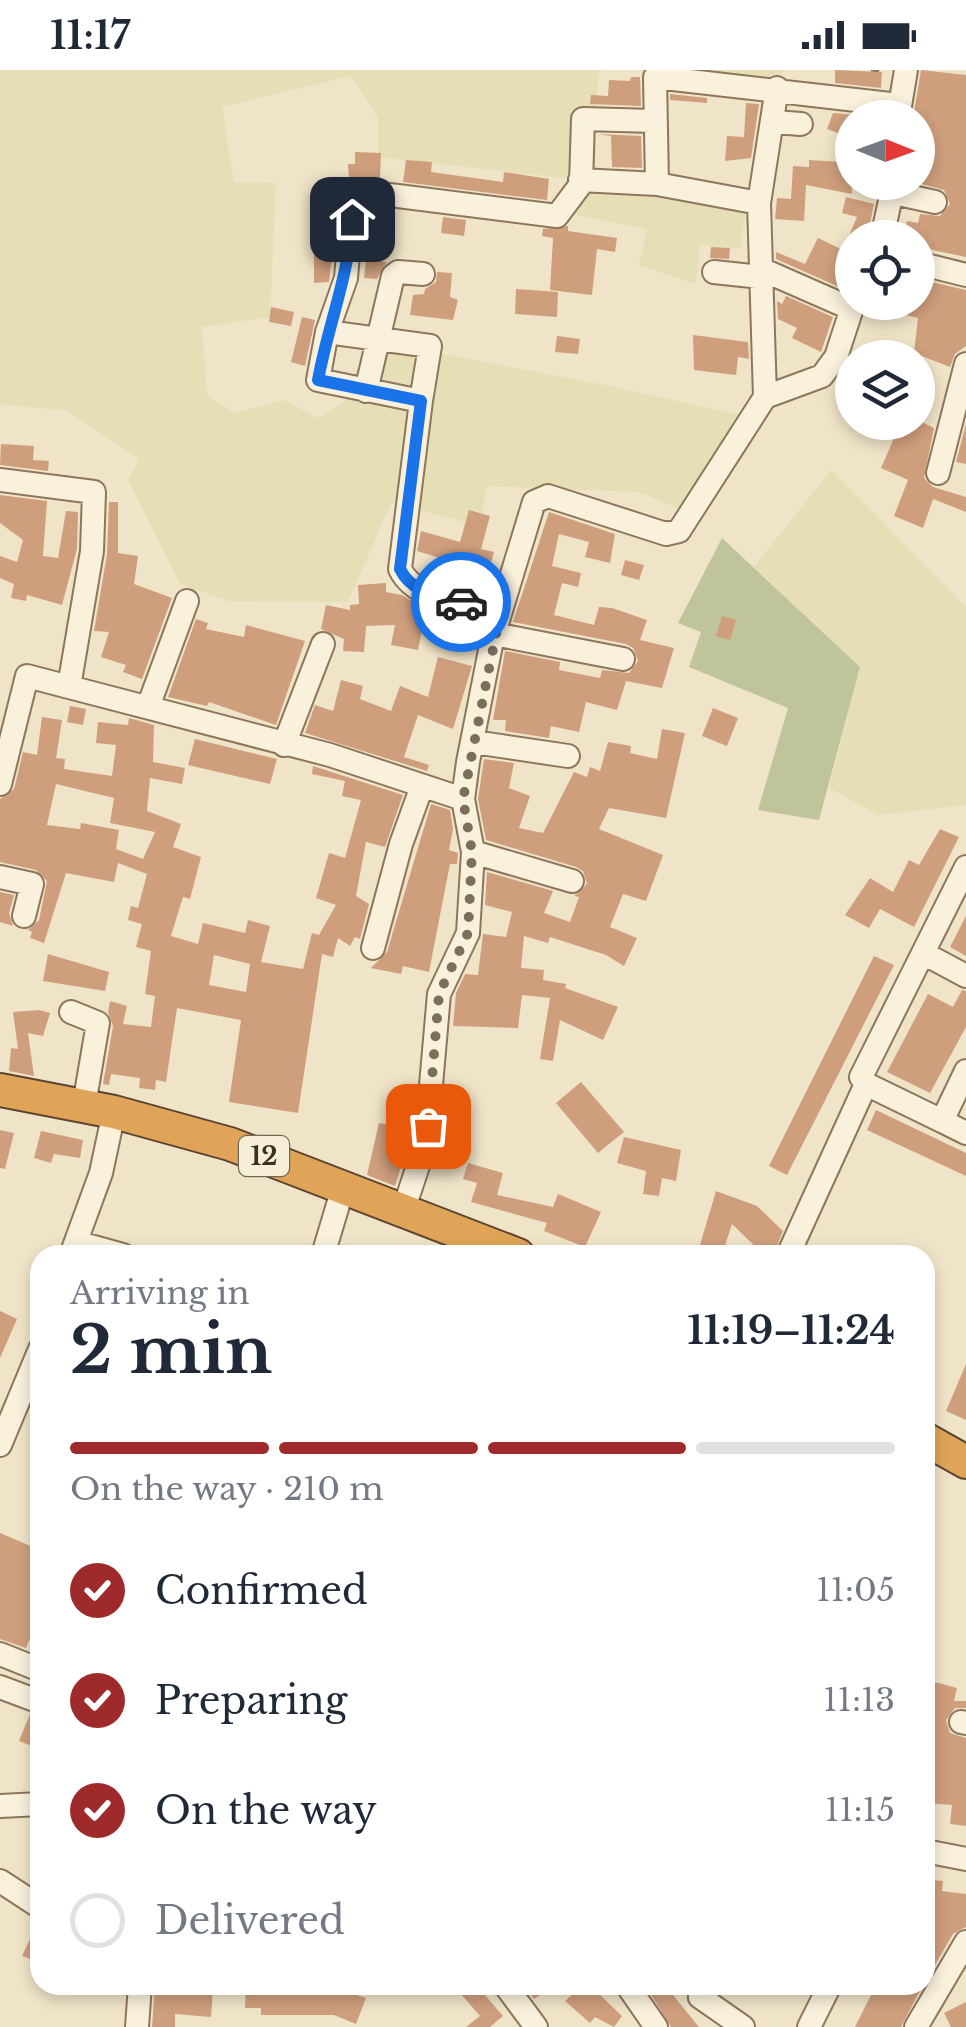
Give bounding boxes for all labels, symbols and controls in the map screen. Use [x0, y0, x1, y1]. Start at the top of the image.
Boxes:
text: 11:17 [50, 12, 130, 59]
north arrow [835, 100, 935, 200]
map controls [835, 100, 935, 440]
pin [310, 177, 395, 262]
icon: home [325, 192, 380, 247]
button: locate [835, 220, 935, 320]
button: layers [835, 340, 935, 440]
courier [411, 552, 511, 652]
icon: car [434, 575, 489, 630]
pin [386, 1084, 471, 1169]
icon: bag [401, 1099, 456, 1154]
road number: 12 [239, 1136, 289, 1176]
text: Arriving in [70, 1273, 249, 1313]
text: 11:19–11:24 [687, 1307, 895, 1354]
text: 2 min [70, 1310, 272, 1391]
text: On the way · 210 m [70, 1469, 384, 1509]
icon: check [70, 1563, 125, 1618]
text: Confirmed [155, 1567, 368, 1614]
text: 11:05 [816, 1570, 895, 1610]
icon: check [70, 1673, 125, 1728]
text: Preparing [155, 1677, 347, 1724]
text: 11:13 [823, 1680, 895, 1720]
icon: check [70, 1783, 125, 1838]
text: On the way [155, 1787, 377, 1834]
text: 11:15 [825, 1790, 895, 1830]
text: Delivered [155, 1897, 345, 1944]

